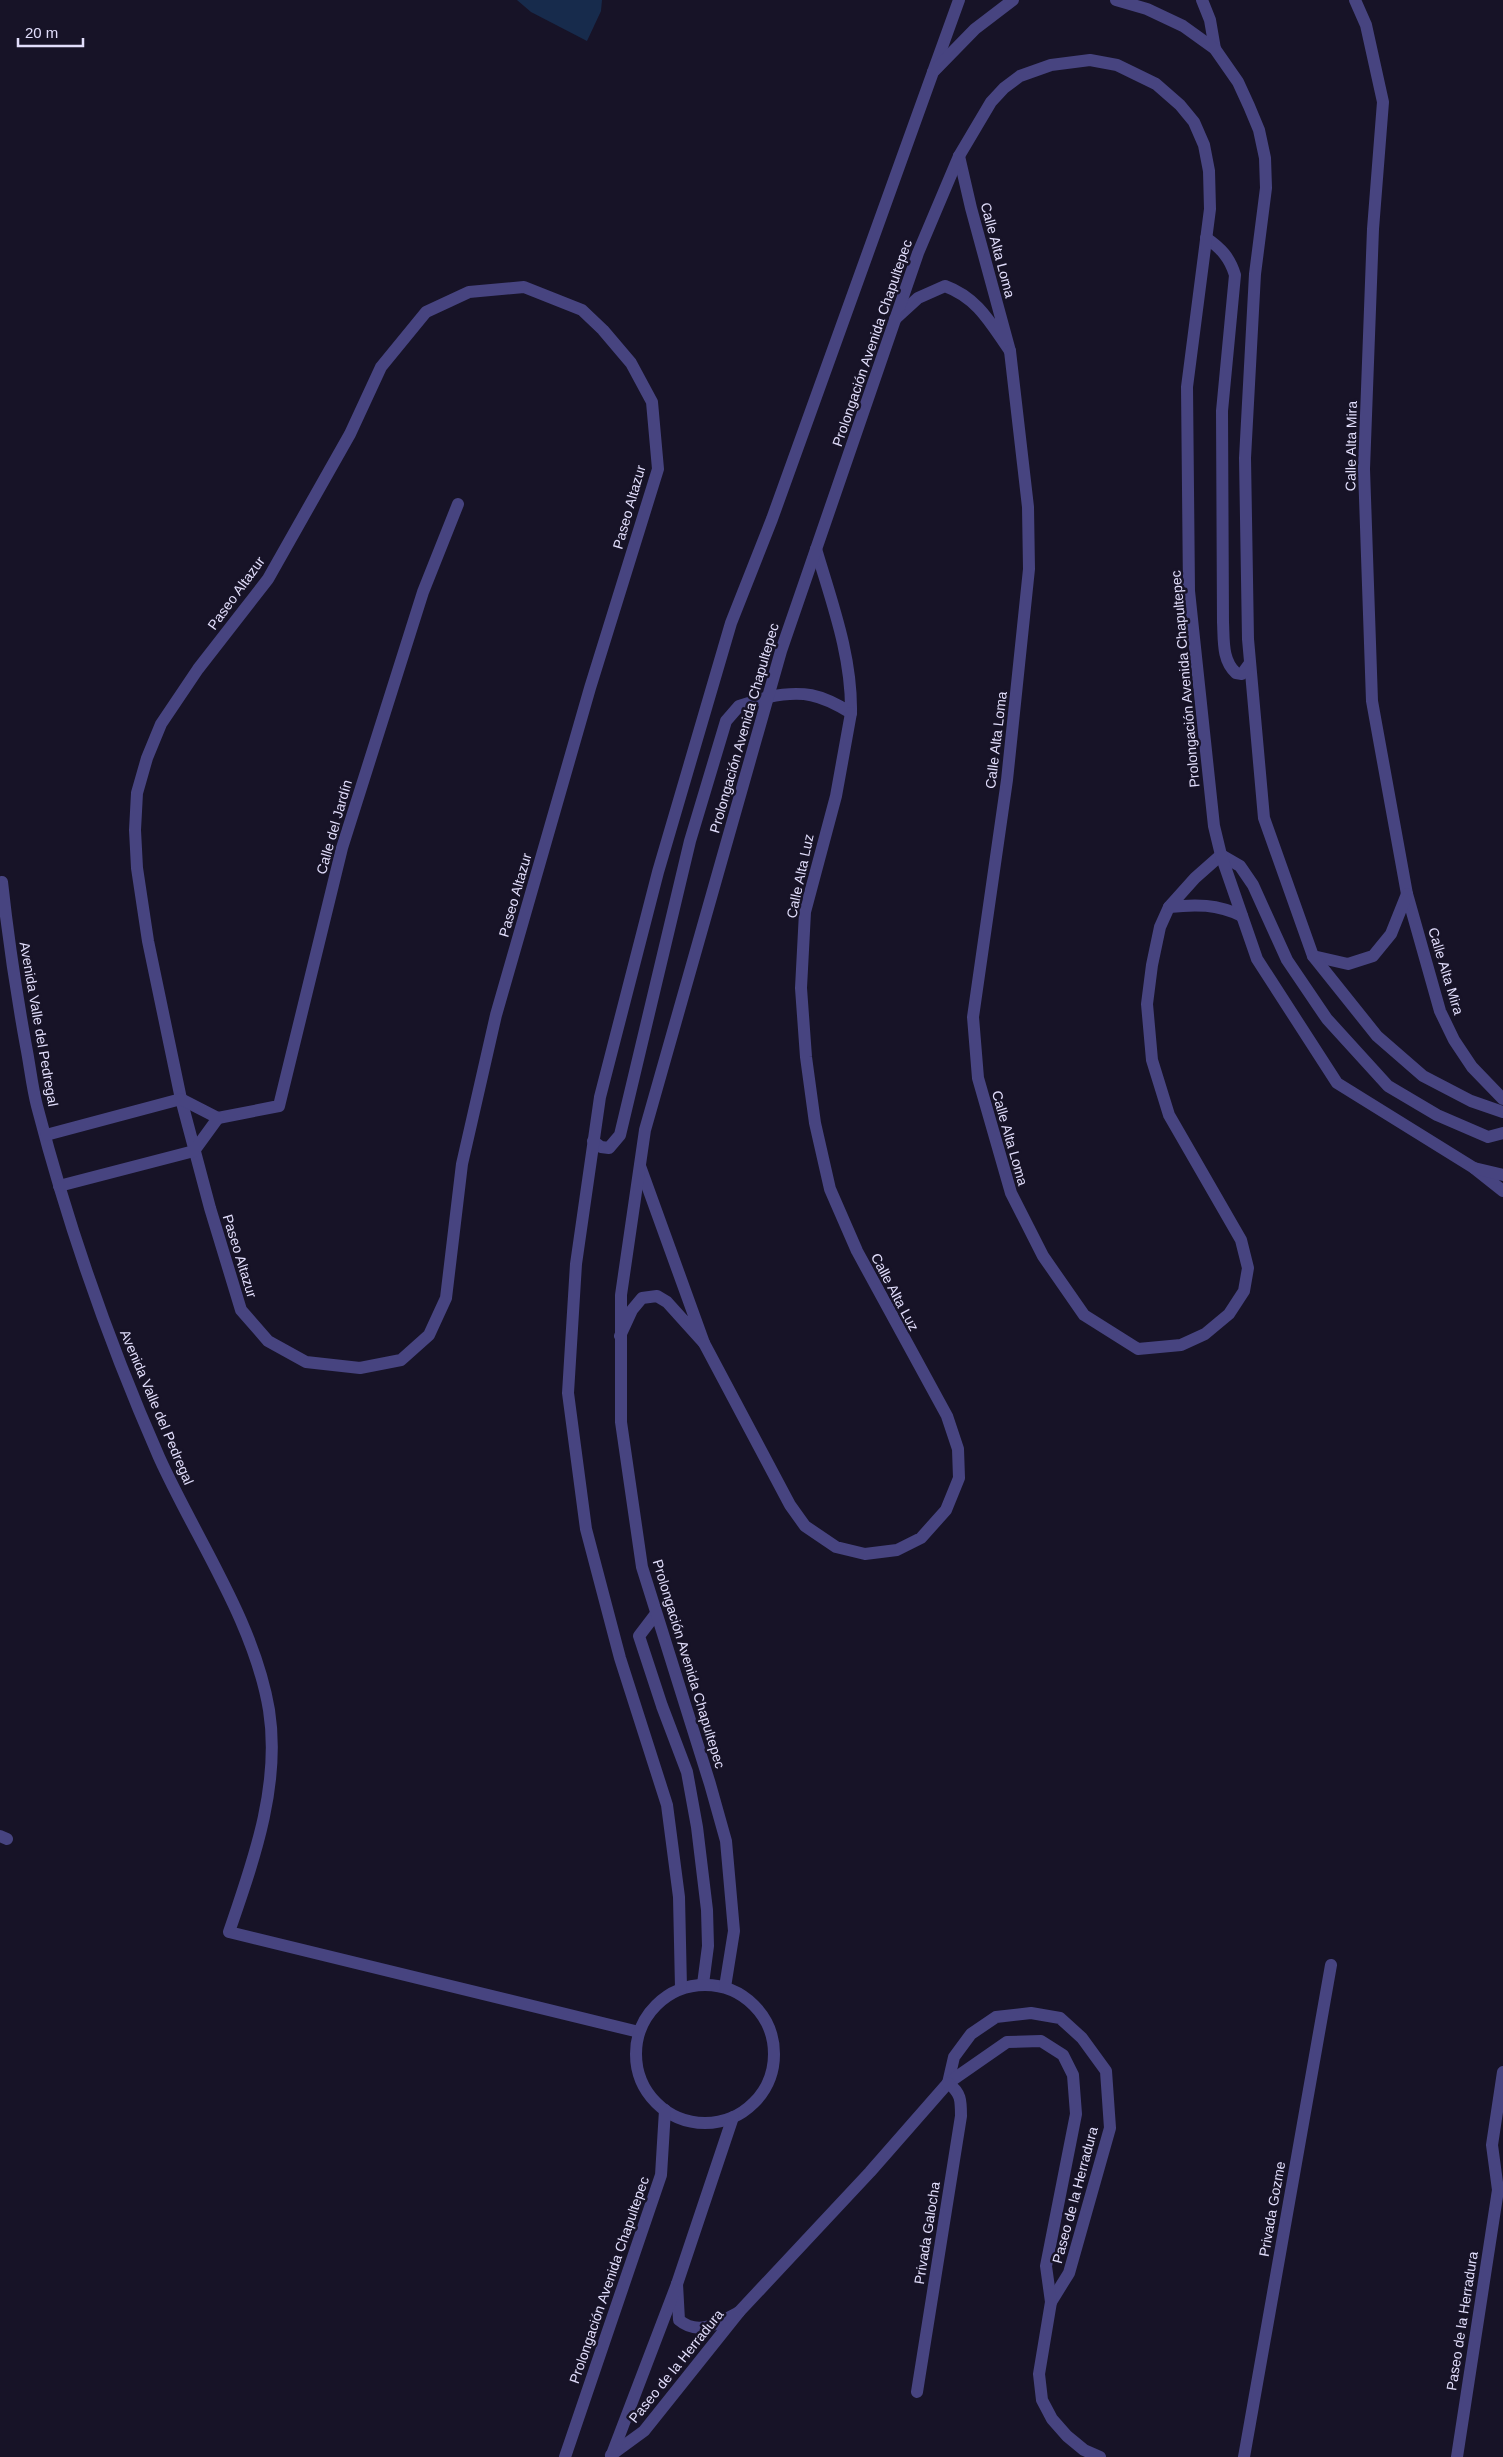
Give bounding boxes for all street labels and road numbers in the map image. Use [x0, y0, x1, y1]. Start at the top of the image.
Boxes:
street label: Calle Alta Loma [978, 201, 1018, 300]
street label: Prolongación Avenida Chapultepec [829, 237, 915, 449]
street label: Calle Alta Mira [1342, 401, 1360, 491]
street label: Paseo Altazur [609, 463, 649, 551]
street label: Paseo Altazur [204, 553, 268, 633]
street label: Prolongación Avenida Chapultepec [1168, 570, 1202, 788]
street label: Prolongación Avenida Chapultepec [706, 621, 782, 835]
street label: Calle Alta Loma [982, 690, 1010, 790]
street label: Calle del Jardín [313, 778, 355, 876]
street label: Calle Alta Luz [783, 832, 817, 920]
street label: Paseo Altazur [495, 851, 535, 939]
street label: Calle Alta Mira [1425, 926, 1467, 1017]
street label: Avenida Valle del Pedregal [17, 940, 61, 1108]
street label: Calle Alta Loma [989, 1089, 1031, 1188]
street label: Paseo Altazur [220, 1212, 260, 1300]
street label: Calle Alta Luz [868, 1250, 922, 1334]
street label: Avenida Valle del Pedregal [117, 1327, 197, 1487]
street label: Prolongación Avenida Chapultepec [650, 1558, 728, 1770]
street label: Paseo de la Herradura [1049, 2125, 1101, 2265]
street label: Privada Gozme [1256, 2160, 1288, 2258]
street label: Prolongación Avenida Chapultepec [566, 2174, 652, 2386]
street label: Privada Galocha [911, 2180, 943, 2285]
street label: Paseo de la Herradura [1443, 2250, 1481, 2392]
street label: Paseo de la Herradura [625, 2306, 727, 2426]

